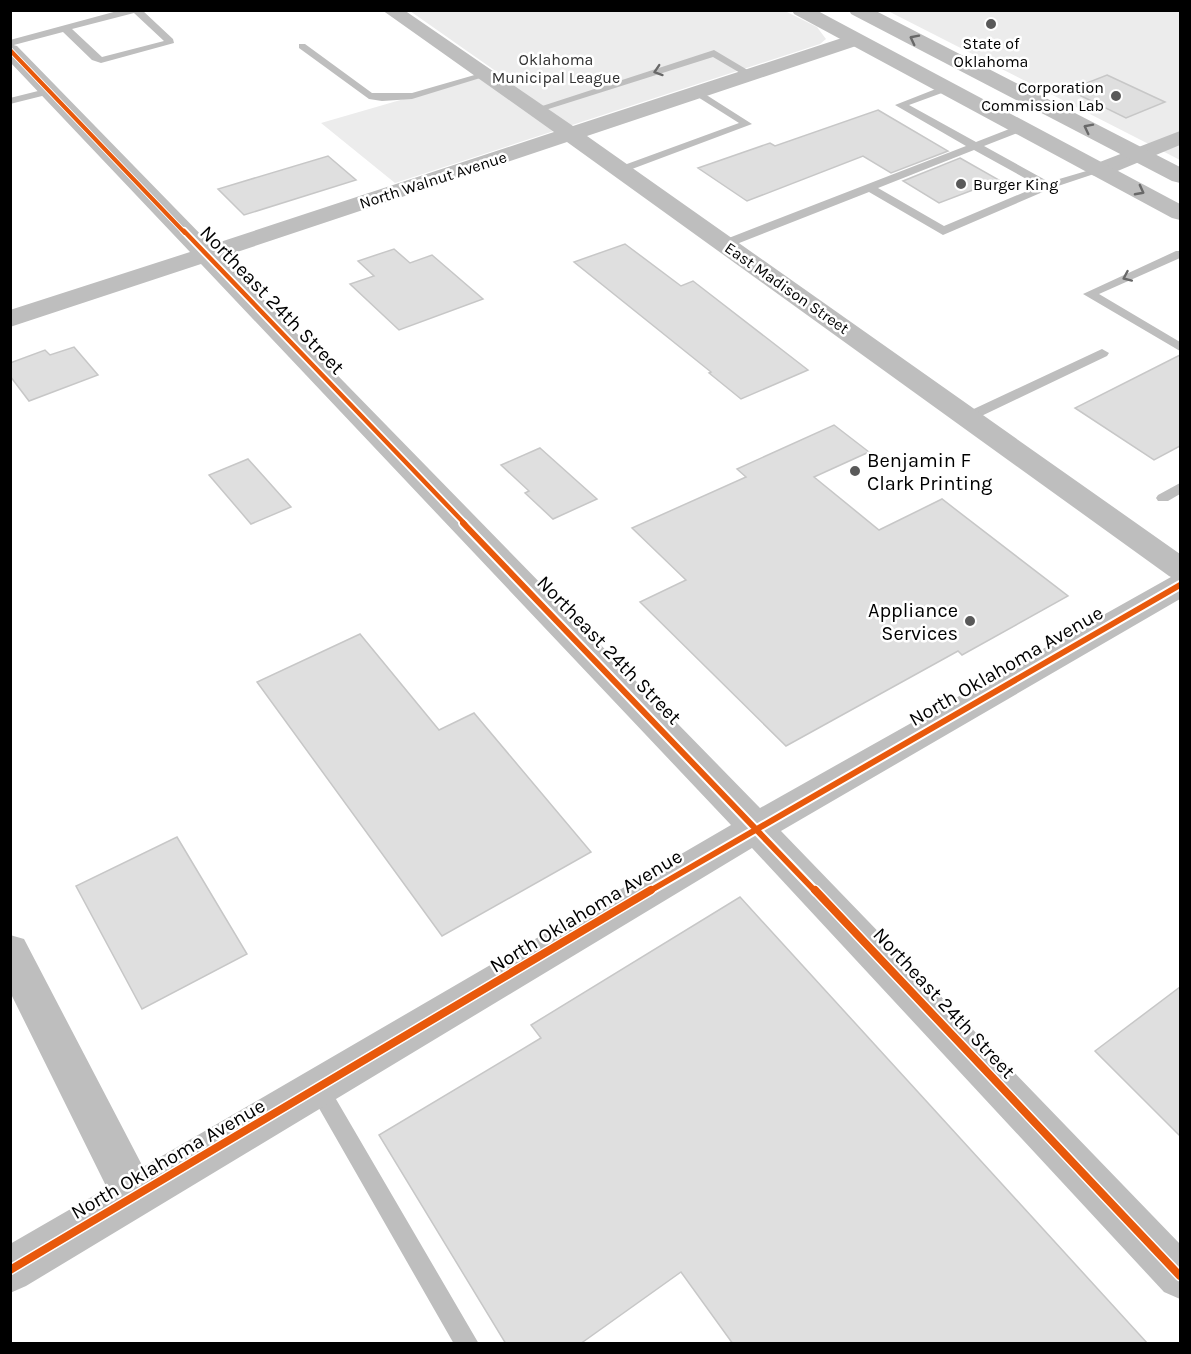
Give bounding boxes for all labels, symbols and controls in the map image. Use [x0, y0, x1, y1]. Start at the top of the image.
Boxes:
marker: State of Oklahoma [984, 17, 998, 31]
place label: State of Oklahoma [954, 34, 1028, 71]
one-way arrow [910, 35, 921, 47]
park label: Oklahoma Municipal League [492, 50, 620, 87]
one-way arrow [653, 64, 664, 76]
place label: Corporation Commission Lab [981, 78, 1104, 115]
marker: Corporation Commission Lab [1109, 89, 1123, 103]
one-way arrow [1084, 124, 1094, 135]
street label: North Walnut Avenue [357, 147, 509, 213]
place label: Burger King [973, 175, 1058, 194]
marker: Burger King [954, 177, 968, 191]
one-way arrow [1134, 184, 1145, 195]
street label: Northeast 24th Street [195, 221, 349, 379]
street label: East Madison Street [721, 238, 853, 338]
one-way arrow [1122, 270, 1133, 282]
place label: Benjamin F Clark Printing [867, 449, 992, 495]
marker: Benjamin F Clark Printing [848, 464, 862, 478]
street label: Northeast 24th Street [532, 571, 686, 729]
place label: Appliance Services [868, 599, 958, 645]
street label: North Oklahoma Avenue [905, 601, 1107, 731]
marker: Appliance Services [963, 614, 977, 628]
street label: North Oklahoma Avenue [486, 844, 686, 978]
street label: Northeast 24th Street [868, 923, 1020, 1083]
street label: North Oklahoma Avenue [67, 1094, 269, 1224]

